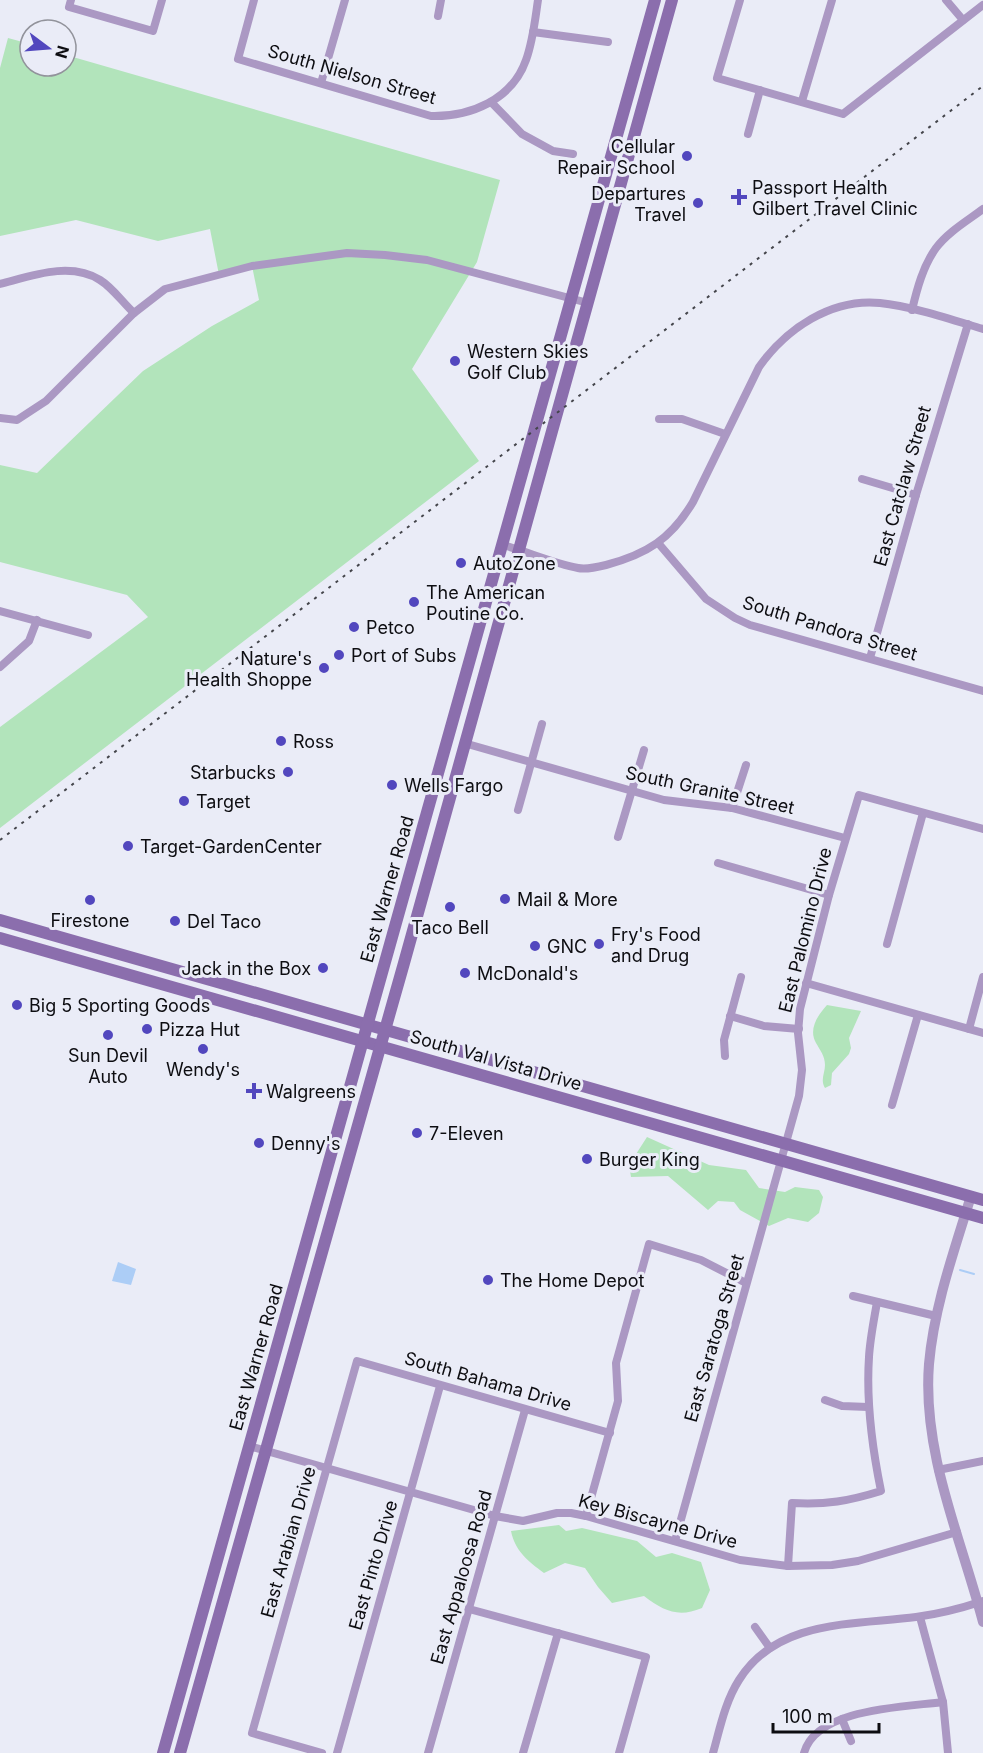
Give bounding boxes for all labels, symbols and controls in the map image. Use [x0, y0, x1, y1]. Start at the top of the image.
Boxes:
north arrow [18, 18, 78, 78]
street label: South Nielson Street [265, 40, 439, 108]
text: N [51, 44, 74, 61]
place label: Cellular Repair School [557, 136, 675, 178]
marker: Cellular Repair School [680, 149, 694, 163]
place label: Passport Health Gilbert Travel Clinic [752, 177, 918, 219]
place label: Departures Travel [591, 183, 686, 225]
marker: Passport Health Gilbert Travel Clinic [730, 188, 748, 206]
marker: Departures Travel [691, 196, 705, 210]
place label: Western Skies Golf Club [467, 341, 589, 383]
marker: Western Skies Golf Club [448, 354, 462, 368]
street label: East Catclaw Street [869, 403, 935, 569]
place label: AutoZone [473, 553, 556, 574]
marker: AutoZone [454, 556, 468, 570]
place label: The American Poutine Co. [426, 582, 545, 624]
street label: South Pandora Street [740, 591, 920, 665]
marker: The American Poutine Co. [407, 595, 421, 609]
place label: Petco [366, 617, 415, 638]
marker: Petco [347, 620, 361, 634]
place label: Port of Subs [351, 645, 456, 666]
place label: Nature's Health Shoppe [186, 648, 312, 690]
marker: Port of Subs [332, 648, 346, 662]
marker: Nature's Health Shoppe [317, 661, 331, 675]
place label: Ross [293, 731, 334, 752]
marker: Ross [274, 734, 288, 748]
place label: Starbucks [190, 762, 276, 783]
street label: South Granite Street [624, 762, 796, 818]
marker: Starbucks [281, 765, 295, 779]
place label: Wells Fargo [404, 775, 503, 796]
marker: Wells Fargo [385, 778, 399, 792]
place label: Target [196, 791, 250, 812]
marker: Target [177, 794, 191, 808]
street label: East Warner Road [356, 813, 418, 965]
place label: Target-GardenCenter [140, 836, 322, 857]
marker: Target-GardenCenter [121, 839, 135, 853]
street label: East Palomino Drive [774, 845, 836, 1015]
place label: Mail & More [517, 889, 618, 910]
marker: Mail & More [498, 892, 512, 906]
marker: Firestone [83, 893, 97, 907]
marker: Taco Bell [443, 900, 457, 914]
place label: Firestone [50, 910, 130, 931]
place label: Del Taco [187, 911, 261, 932]
marker: Del Taco [168, 914, 182, 928]
place label: Taco Bell [411, 917, 489, 938]
place label: Fry's Food and Drug [611, 924, 701, 966]
place label: GNC [547, 936, 587, 957]
marker: Fry's Food and Drug [592, 937, 606, 951]
marker: GNC [528, 939, 542, 953]
place label: Jack in the Box [181, 958, 311, 979]
marker: Jack in the Box [316, 961, 330, 975]
place label: McDonald's [477, 963, 578, 984]
marker: McDonald's [458, 966, 472, 980]
place label: Big 5 Sporting Goods [29, 995, 210, 1016]
marker: Big 5 Sporting Goods [10, 998, 24, 1012]
place label: Pizza Hut [159, 1019, 240, 1040]
marker: Pizza Hut [140, 1022, 154, 1036]
street label: South Val Vista Drive [408, 1025, 584, 1095]
marker: Sun Devil Auto [101, 1028, 115, 1042]
marker: Wendy's [196, 1042, 210, 1056]
place label: Sun Devil Auto [68, 1045, 148, 1087]
place label: Wendy's [166, 1059, 240, 1080]
place label: Walgreens [266, 1081, 356, 1102]
marker: Walgreens [247, 1084, 261, 1098]
place label: 7-Eleven [429, 1123, 504, 1144]
marker: 7-Eleven [410, 1126, 424, 1140]
place label: Denny's [271, 1133, 341, 1154]
marker: Denny's [252, 1136, 266, 1150]
place label: Burger King [599, 1149, 700, 1170]
marker: Burger King [580, 1152, 594, 1166]
street label: East Saratoga Street [680, 1252, 748, 1424]
place label: The Home Depot [500, 1270, 645, 1291]
marker: The Home Depot [481, 1273, 495, 1287]
street label: East Warner Road [225, 1281, 287, 1433]
street label: South Bahama Drive [402, 1347, 574, 1415]
street label: East Arabian Drive [256, 1464, 320, 1620]
street label: East Appaloosa Road [426, 1488, 496, 1666]
street label: Key Biscayne Drive [576, 1490, 740, 1552]
street label: East Pinto Drive [344, 1498, 402, 1632]
scale bar [773, 1696, 880, 1734]
text: 100 m [782, 1706, 833, 1727]

